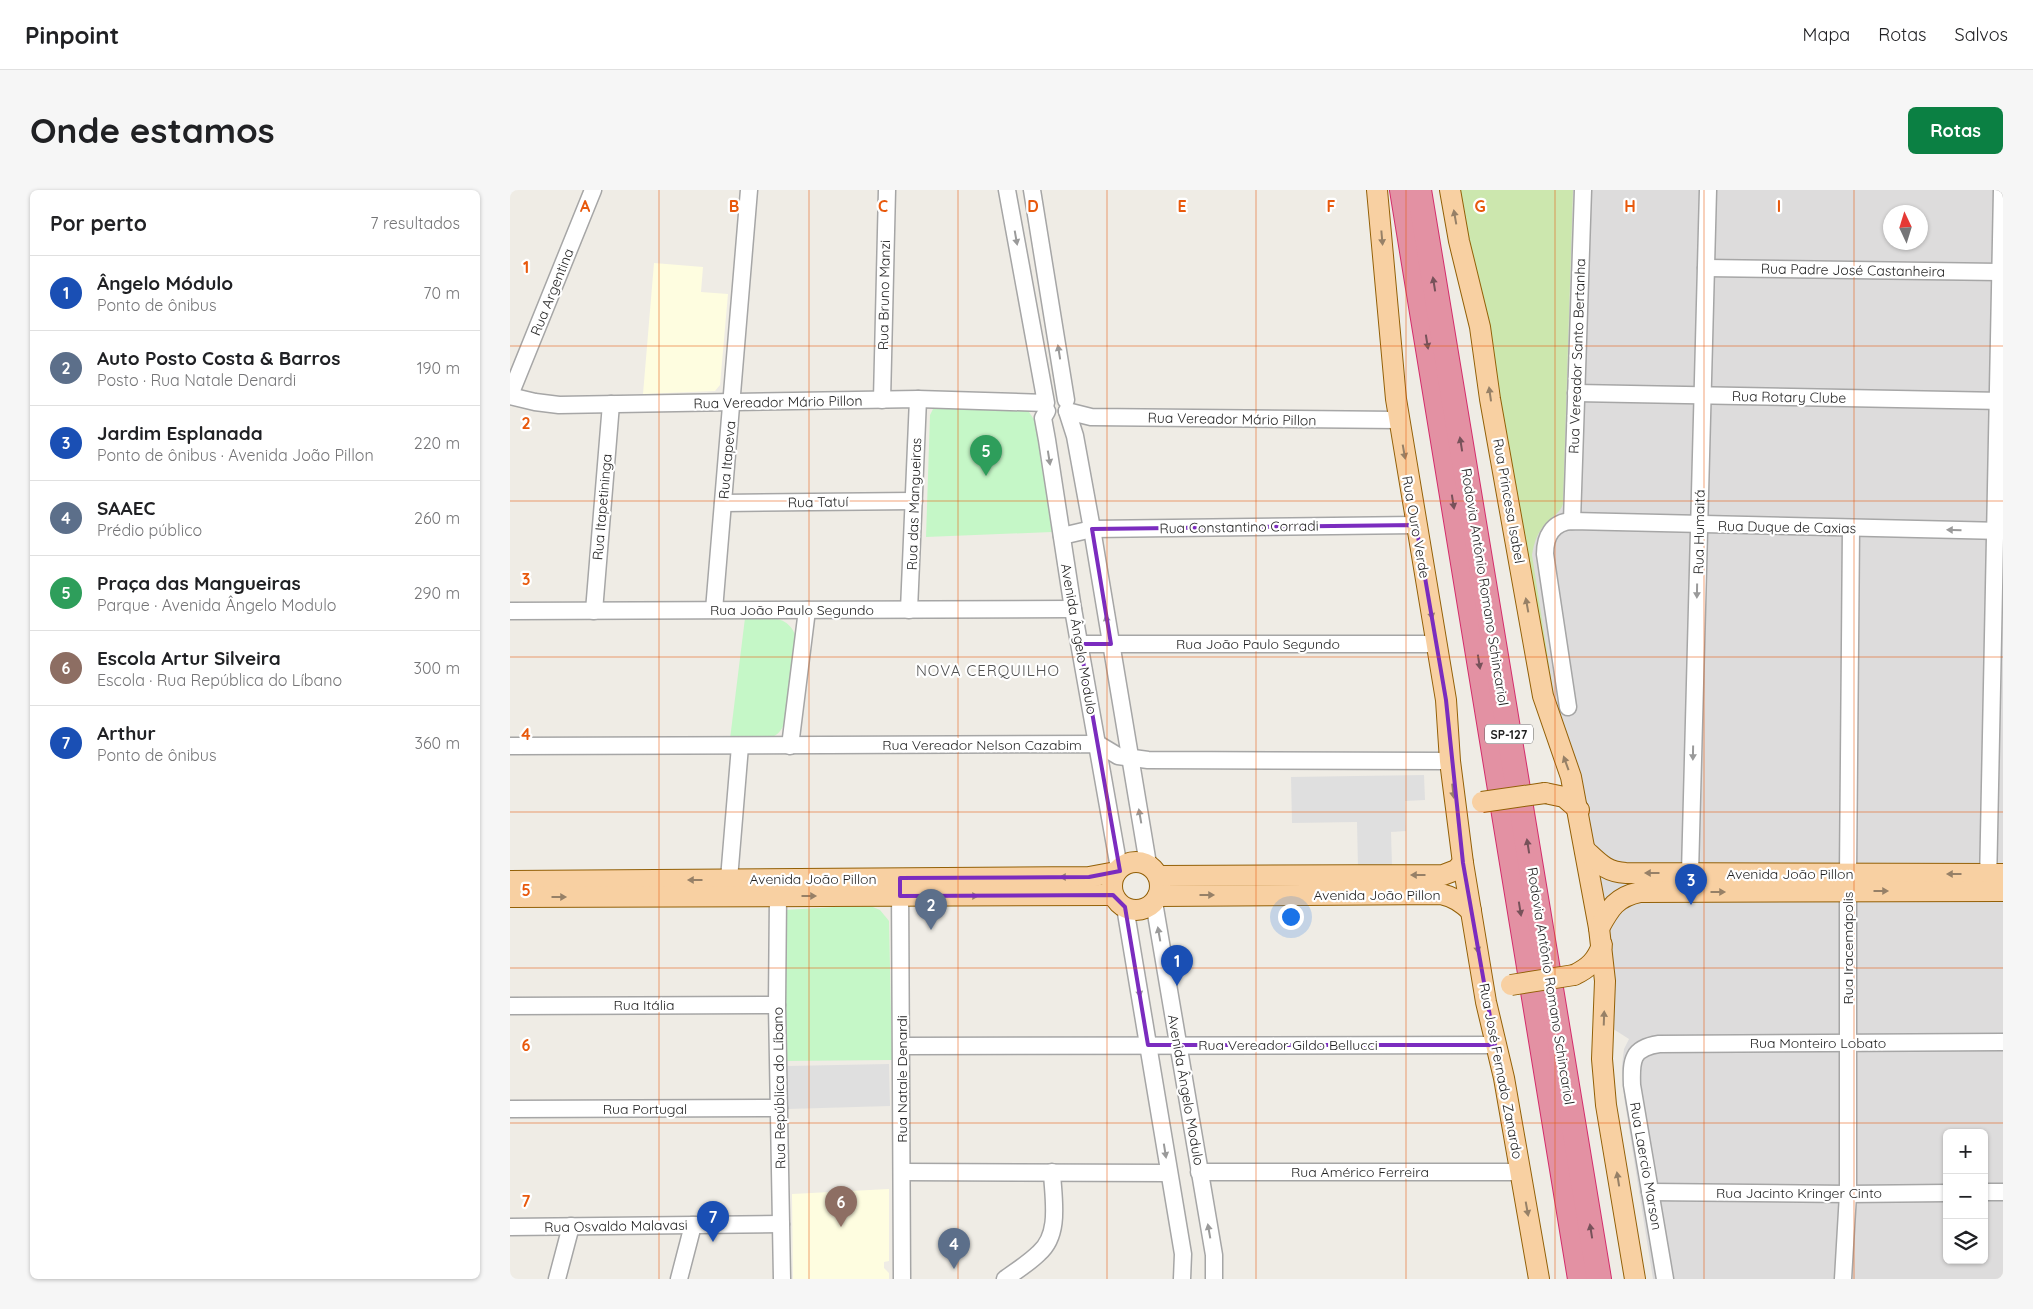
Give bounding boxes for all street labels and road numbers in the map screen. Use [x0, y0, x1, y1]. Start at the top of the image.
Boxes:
street label: Rua Bruno Manzi [874, 240, 894, 350]
street label: Rua Argentina [526, 246, 578, 338]
street label: Rua Vereador Santo Bertanha [1565, 258, 1589, 454]
street label: Rua Padre José Castanheira [1761, 259, 1945, 281]
street label: Rua Rotary Clube [1732, 387, 1846, 407]
street label: Rua Vereador Mário Pillon [693, 392, 863, 412]
street label: Rua Vereador Mário Pillon [1147, 409, 1317, 429]
street label: Rua Itapeva [715, 420, 739, 500]
street label: Rua das Mangueiras [903, 437, 925, 571]
street label: Rua Princesa Isabel [1489, 437, 1529, 565]
street label: Rua Itapetininga [588, 453, 616, 561]
street label: Rodovia Antônio Romano Schincariol [1457, 467, 1513, 707]
street label: Rua Ouro Verde [1398, 474, 1434, 580]
street label: Rua Humaitá [1689, 489, 1709, 575]
street label: Rua Tatuí [787, 492, 849, 512]
street label: Rua Constantino Corradi [1159, 517, 1319, 537]
street label: Rua Duque de Caxias [1718, 517, 1856, 537]
street label: Avenida Ângelo Modulo [1057, 562, 1101, 716]
street label: Rua João Paulo Segundo [710, 601, 874, 619]
street label: Rua João Paulo Segundo [1176, 635, 1340, 653]
road number: SP-127 [1485, 724, 1533, 744]
street label: Rua Vereador Nelson Cazabim [882, 736, 1082, 754]
street label: Avenida João Pillon [1726, 865, 1854, 883]
street label: Rodovia Antônio Romano Schincariol [1523, 866, 1579, 1106]
street label: Avenida João Pillon [749, 870, 877, 888]
street label: Avenida João Pillon [1313, 886, 1441, 904]
street label: Rua Iracemápolis [1839, 892, 1857, 1004]
street label: Rua José Fernado Zanardo [1475, 982, 1527, 1160]
street label: Rua Itália [614, 996, 674, 1014]
street label: Rua República do Líbano [769, 1007, 789, 1169]
street label: Avenida Ângelo Modulo [1164, 1013, 1208, 1167]
street label: Rua Natale Denardi [893, 1015, 911, 1143]
street label: Rua Monteiro Lobato [1750, 1034, 1886, 1052]
street label: Rua Vereador Gildo Bellucci [1198, 1036, 1378, 1054]
street label: Rua Portugal [603, 1100, 687, 1118]
street label: Rua Laercio Marson [1626, 1101, 1666, 1231]
street label: Rua Américo Ferreira [1291, 1163, 1429, 1181]
street label: Rua Jacinto Kringer Cinto [1716, 1184, 1882, 1202]
street label: Rua Osvaldo Malavasi [544, 1216, 688, 1236]

